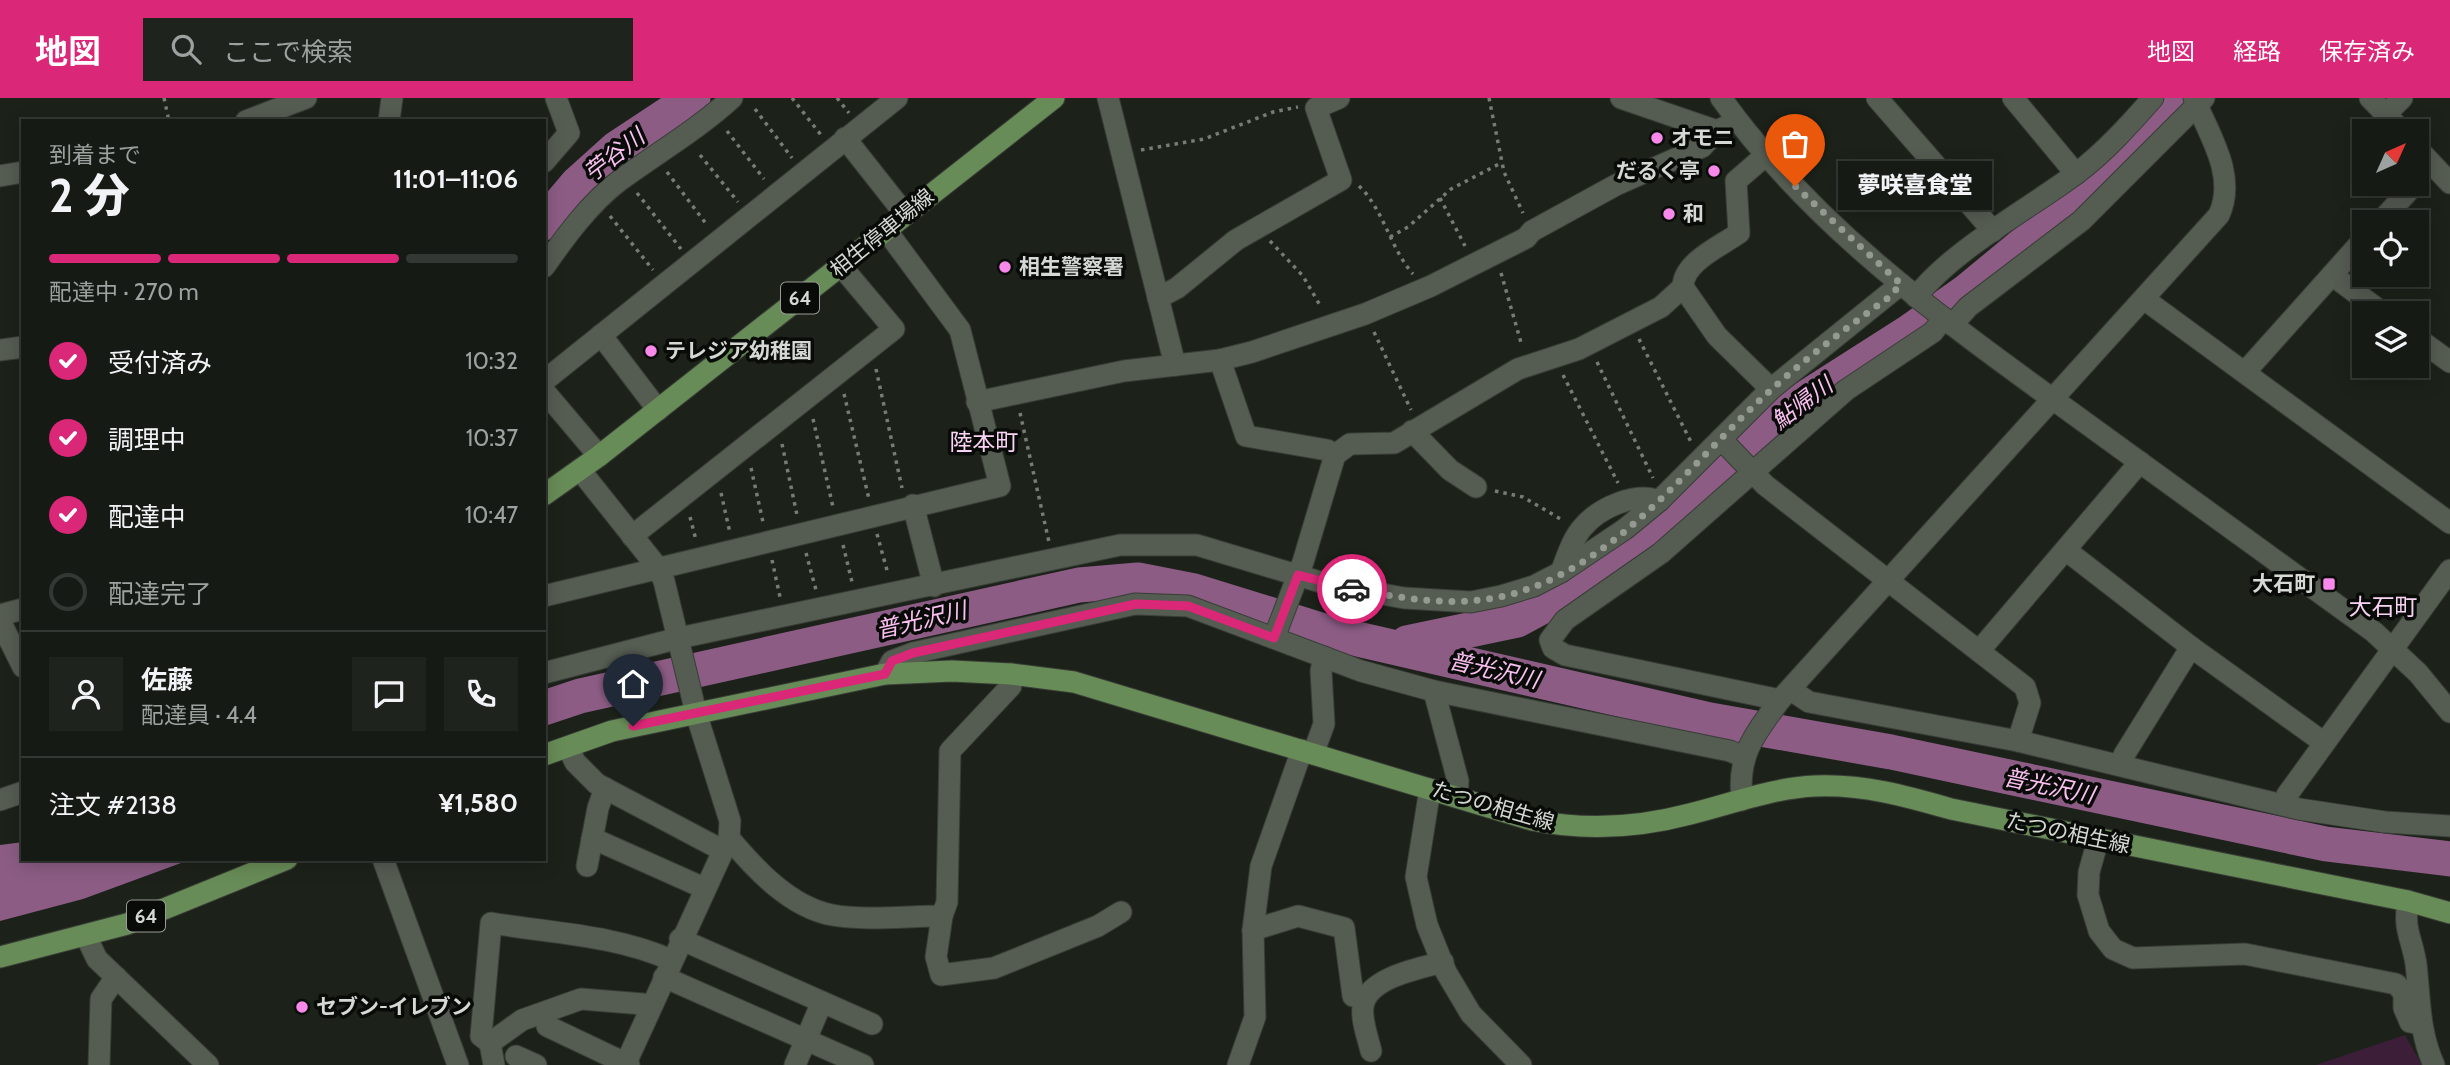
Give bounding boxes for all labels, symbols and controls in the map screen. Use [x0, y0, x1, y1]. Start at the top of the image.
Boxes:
search box [143, 18, 633, 81]
icon: search [167, 30, 205, 68]
text: 地図 [35, 31, 101, 71]
text: ここで検索 [223, 36, 353, 68]
text: 地図 [2147, 37, 2195, 66]
text: 経路 [2233, 37, 2281, 66]
text: 保存済み [2319, 37, 2415, 66]
pin [1765, 114, 1825, 186]
north arrow [2352, 119, 2429, 196]
map controls [2352, 119, 2429, 378]
water label: 苧谷川 [578, 121, 652, 187]
place label: オモニ [1671, 125, 1734, 150]
icon: bag [1776, 125, 1814, 163]
marker: オモニ [1649, 130, 1665, 146]
text: 到着まで [49, 141, 141, 169]
place label: だるく亭 [1616, 158, 1700, 183]
callout: 夢咲喜食堂 [1837, 162, 1991, 210]
text: 11:01–11:06 [393, 163, 518, 195]
marker: だるく亭 [1706, 163, 1722, 179]
text: 2 分 [49, 168, 130, 224]
text: 夢咲喜食堂 [1858, 171, 1973, 199]
street label: 相生停車場線 [825, 183, 939, 282]
place label: 和 [1683, 201, 1704, 226]
marker: 和 [1661, 206, 1677, 222]
button: locate [2352, 210, 2429, 287]
place label: 相生警察署 [1019, 254, 1124, 279]
marker: 相生警察署 [997, 259, 1013, 275]
text: 配達中 · 270 m [49, 278, 199, 306]
road number: 64 [781, 282, 819, 314]
button: layers [2352, 301, 2429, 378]
place label: テレジア幼稚園 [665, 338, 812, 363]
icon: check [49, 342, 87, 380]
marker: テレジア幼稚園 [643, 343, 659, 359]
text: 受付済み [108, 347, 212, 379]
text: 10:32 [465, 347, 518, 375]
water label: 鮎帰川 [1766, 369, 1840, 435]
icon: check [49, 419, 87, 457]
text: 調理中 [108, 424, 186, 456]
text: 10:37 [466, 424, 518, 452]
district label: 陸本町 [950, 428, 1019, 456]
icon: check [49, 496, 87, 534]
text: 配達中 [108, 501, 186, 533]
text: 10:47 [465, 501, 518, 529]
courier [1317, 554, 1387, 624]
icon: car [1333, 570, 1371, 608]
place label: 大石町 [2252, 571, 2315, 596]
marker: 大石町 [2321, 576, 2337, 592]
text: 配達完了 [108, 578, 212, 610]
district label: 大石町 [2349, 593, 2418, 621]
water label: 普光沢川 [873, 595, 972, 644]
water label: 普光沢川 [1446, 646, 1545, 695]
pin [603, 654, 663, 726]
button: person [49, 657, 123, 731]
button: chat [352, 657, 426, 731]
button: phone [444, 657, 518, 731]
text: 佐藤 [141, 664, 193, 696]
icon: home [614, 665, 652, 703]
text: 配達員 · 4.4 [141, 701, 257, 729]
water label: 普光沢川 [2001, 763, 2100, 810]
street label: たつの相生線 [1429, 776, 1557, 835]
text: ¥1,580 [439, 787, 518, 819]
text: 注文 #2138 [49, 789, 177, 821]
street label: たつの相生線 [2004, 807, 2132, 858]
road number: 64 [127, 901, 165, 932]
place label: セブン-イレブン [316, 994, 472, 1019]
marker: セブン-イレブン [294, 999, 310, 1015]

